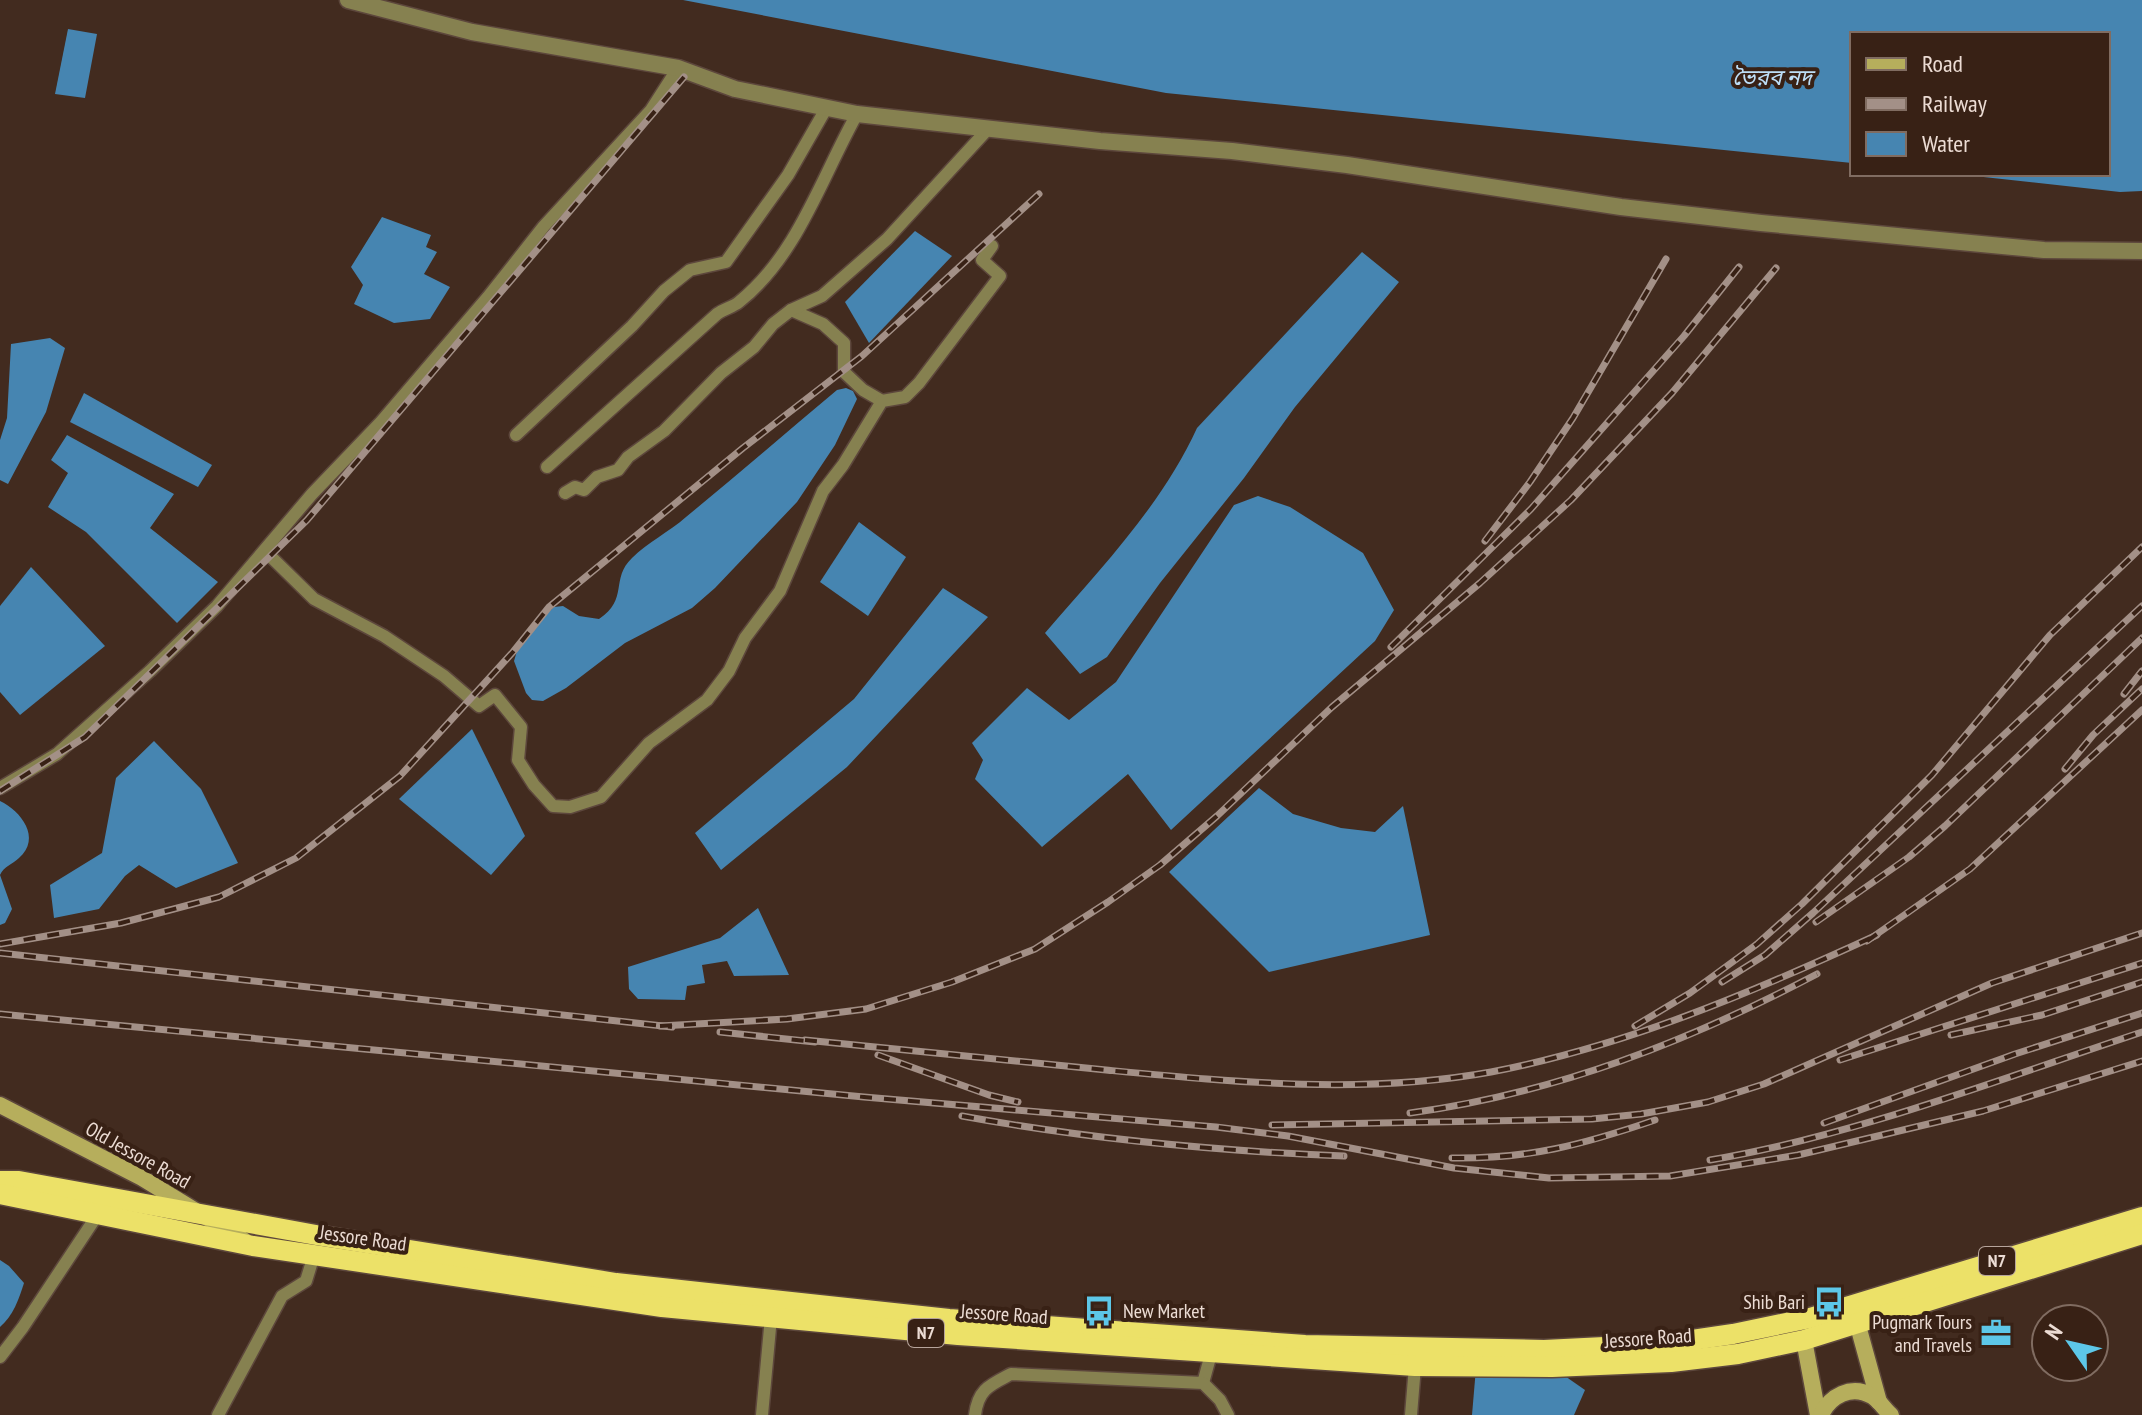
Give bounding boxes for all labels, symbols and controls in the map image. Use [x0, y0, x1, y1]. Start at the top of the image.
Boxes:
legend [1850, 32, 2110, 176]
text: Road [1922, 48, 1963, 79]
water label: ভৈরব নদ [1732, 63, 1816, 91]
text: Railway [1922, 88, 1987, 119]
text: Water [1922, 128, 1970, 159]
street label: Old Jessore Road [81, 1116, 195, 1194]
street label: Jessore Road [317, 1219, 408, 1257]
road number: N7 [1979, 1247, 2015, 1275]
bus stop icon: Shib Bari [1812, 1285, 1846, 1319]
place label: Shib Bari [1743, 1289, 1805, 1315]
bus stop icon: New Market [1082, 1294, 1116, 1328]
street label: Jessore Road [959, 1298, 1048, 1330]
place label: New Market [1123, 1298, 1206, 1324]
north arrow [2030, 1303, 2110, 1383]
place label: Pugmark Tours and Travels [1872, 1309, 1972, 1358]
office icon: Pugmark Tours and Travels [1979, 1316, 2013, 1350]
road number: N7 [908, 1319, 944, 1347]
text: N [2038, 1319, 2068, 1345]
street label: Jessore Road [1603, 1322, 1692, 1354]

